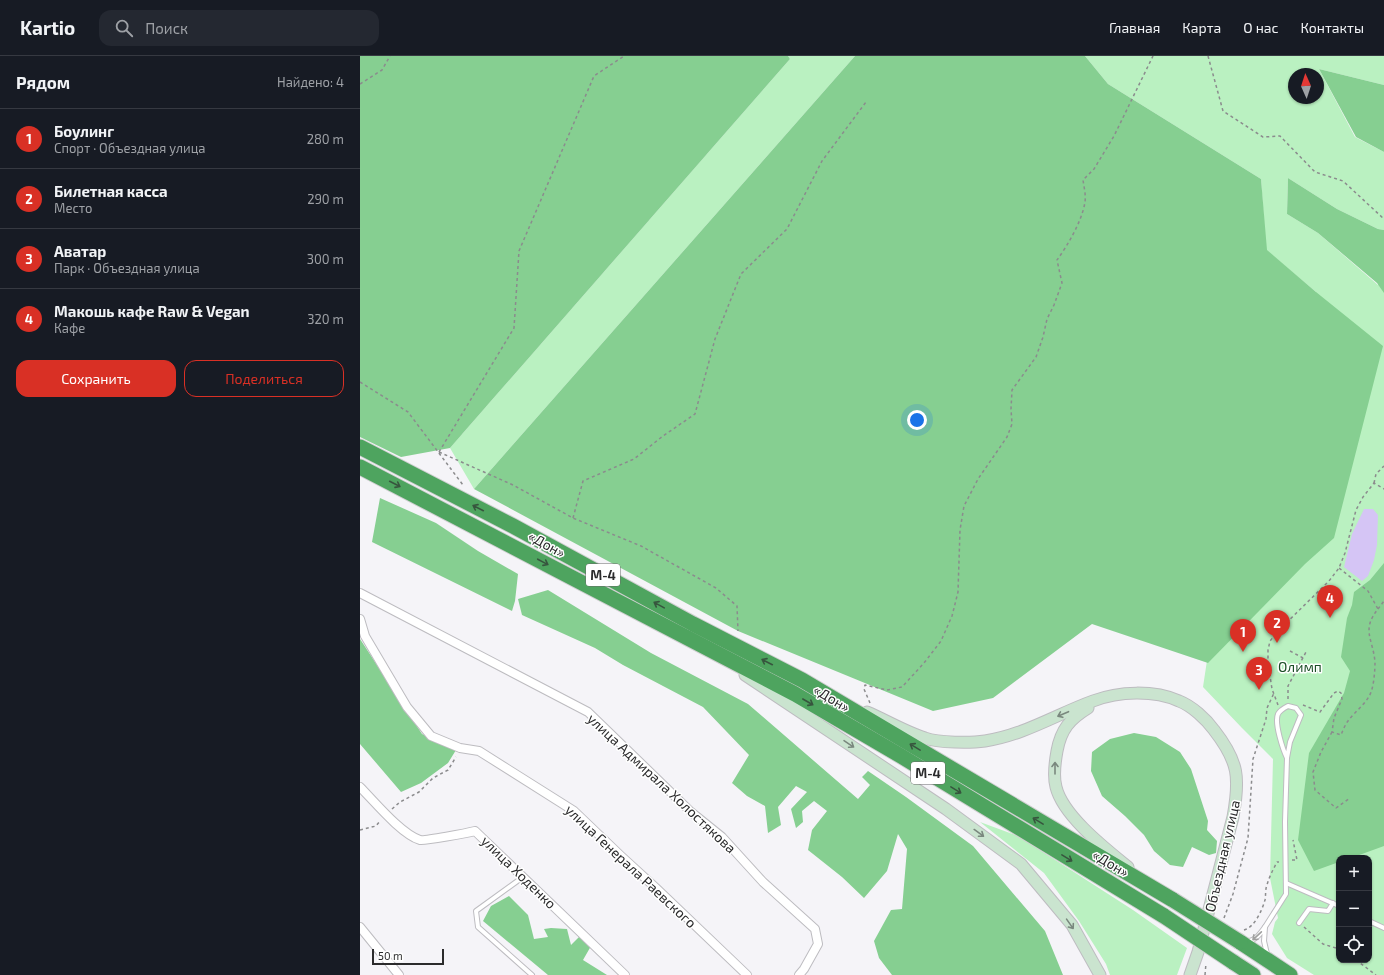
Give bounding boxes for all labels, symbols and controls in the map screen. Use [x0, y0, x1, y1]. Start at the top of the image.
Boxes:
search box [99, 10, 379, 46]
text: Kartio [20, 16, 75, 39]
icon: search [113, 17, 135, 39]
text: Поиск [145, 19, 188, 37]
text: Главная [1109, 19, 1160, 36]
text: Карта [1182, 19, 1221, 36]
text: О нас [1243, 19, 1279, 36]
text: Контакты [1301, 19, 1364, 36]
north arrow [1288, 68, 1324, 104]
text: Рядом [16, 72, 70, 92]
text: Найдено: 4 [277, 74, 344, 90]
text: Боулинг [54, 122, 114, 140]
text: 1 [26, 131, 32, 147]
text: 280 m [307, 131, 344, 147]
text: Спорт · Объездная улица [54, 140, 206, 156]
text: Билетная касса [54, 182, 168, 200]
text: 2 [25, 191, 33, 207]
text: 290 m [307, 191, 344, 207]
text: Место [54, 200, 93, 216]
text: Аватар [54, 242, 106, 260]
text: 3 [25, 251, 33, 267]
text: 300 m [307, 251, 344, 267]
text: Парк · Объездная улица [54, 260, 200, 276]
text: Макошь кафе Raw & Vegan [54, 302, 250, 320]
text: 4 [25, 311, 33, 327]
text: 320 m [307, 311, 344, 327]
text: Кафе [54, 320, 85, 336]
button: Сохранить [16, 360, 176, 397]
button: Поделиться [184, 360, 344, 397]
your location [907, 410, 927, 430]
one-way arrow [388, 481, 400, 489]
one-way arrow [473, 504, 485, 511]
street label: «Дон» [526, 527, 569, 561]
one-way arrow [537, 559, 549, 566]
road number: М-4 [586, 564, 620, 586]
pin: 4 [1317, 585, 1343, 618]
one-way arrow [653, 601, 665, 609]
pin: 2 [1264, 610, 1290, 643]
pin: 1 [1230, 619, 1256, 652]
pin: 3 [1246, 657, 1272, 690]
one-way arrow [761, 658, 773, 666]
park label: Олимп [1278, 658, 1322, 675]
street label: «Дон» [811, 681, 853, 716]
one-way arrow [802, 699, 814, 707]
street label: улица Адмирала Холостякова [584, 710, 740, 856]
one-way arrow [1057, 710, 1069, 718]
one-way arrow [843, 740, 854, 748]
one-way arrow [909, 743, 921, 751]
road number: М-4 [911, 762, 945, 784]
one-way arrow [1051, 762, 1059, 775]
one-way arrow [950, 786, 961, 794]
street label: Объездная улица [1201, 798, 1243, 914]
street label: улица Генерала Раевского [562, 801, 700, 931]
one-way arrow [1033, 816, 1045, 824]
one-way arrow [973, 829, 984, 837]
street label: улица Ходенко [478, 832, 560, 912]
street label: «Дон» [1090, 846, 1132, 881]
one-way arrow [1061, 854, 1073, 862]
map controls [1336, 855, 1372, 963]
button: + [1336, 855, 1372, 891]
button: − [1336, 891, 1372, 927]
one-way arrow [1066, 919, 1075, 930]
button: locate [1336, 927, 1372, 963]
one-way arrow [1252, 931, 1262, 941]
scale bar [372, 947, 444, 966]
text: 50 m [378, 949, 403, 962]

